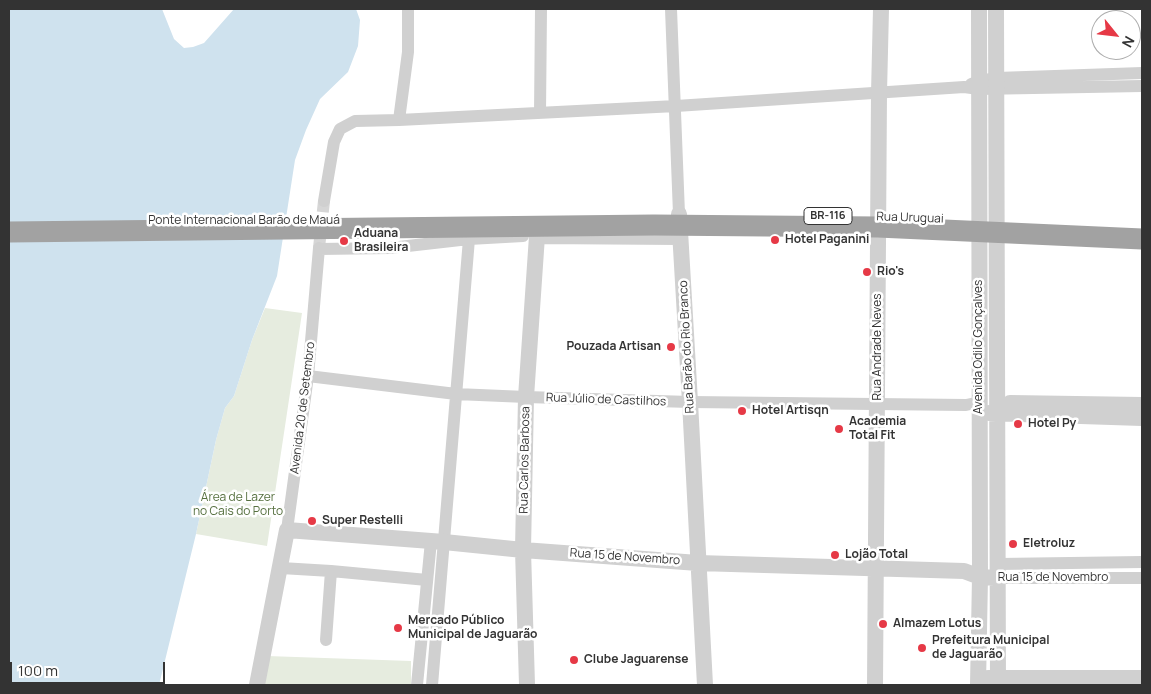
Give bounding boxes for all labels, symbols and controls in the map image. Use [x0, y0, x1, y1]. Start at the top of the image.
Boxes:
north arrow [1091, 10, 1141, 60]
text: N [1118, 33, 1139, 51]
road number: BR-116 [804, 208, 852, 225]
street label: Rua Uruguai [876, 210, 944, 226]
street label: Ponte Internacional Barão de Mauá [148, 214, 340, 228]
place label: Aduana Brasileira [354, 227, 408, 255]
place label: Hotel Paganini [785, 233, 869, 247]
marker: Hotel Paganini [769, 234, 781, 246]
marker: Aduana Brasileira [338, 235, 350, 247]
place label: Rio's [877, 265, 904, 279]
marker: Rio's [861, 266, 873, 278]
street label: Rua Barão do Rio Branco [676, 280, 698, 414]
street label: Avenida Odilo Gonçalves [972, 280, 986, 414]
street label: Rua Andrade Neves [871, 294, 885, 400]
place label: Pouzada Artisan [567, 340, 661, 354]
street label: Avenida 20 de Setembro [288, 341, 318, 475]
marker: Pouzada Artisan [665, 341, 677, 353]
street label: Rua Júlio de Castilhos [546, 391, 666, 409]
place label: Hotel Artisqn [752, 404, 829, 418]
marker: Hotel Artisqn [736, 405, 748, 417]
street label: Rua Carlos Barbosa [517, 406, 533, 514]
place label: Academia Total Fit [849, 415, 906, 443]
place label: Hotel Py [1028, 417, 1076, 431]
marker: Hotel Py [1012, 418, 1024, 430]
marker: Academia Total Fit [833, 423, 845, 435]
park label: Área de Lazer no Cais do Porto [193, 491, 283, 519]
place label: Super Restelli [322, 514, 403, 528]
marker: Super Restelli [306, 515, 318, 527]
place label: Eletroluz [1023, 537, 1075, 551]
marker: Eletroluz [1007, 538, 1019, 550]
street label: Rua 15 de Novembro [569, 546, 681, 568]
place label: Lojão Total [845, 548, 908, 562]
marker: Lojão Total [829, 549, 841, 561]
street label: Rua 15 de Novembro [998, 571, 1108, 585]
place label: Mercado Público Municipal de Jaguarão [408, 614, 538, 642]
place label: Almazem Lotus [893, 617, 981, 631]
marker: Almazem Lotus [877, 618, 889, 630]
marker: Mercado Público Municipal de Jaguarão [392, 622, 404, 634]
place label: Prefeitura Municipal de Jaguarão [932, 634, 1049, 662]
marker: Prefeitura Municipal de Jaguarão [916, 642, 928, 654]
scale bar [12, 652, 168, 684]
place label: Clube Jaguarense [584, 653, 688, 667]
marker: Clube Jaguarense [568, 654, 580, 666]
text: 100 m [18, 660, 58, 681]

